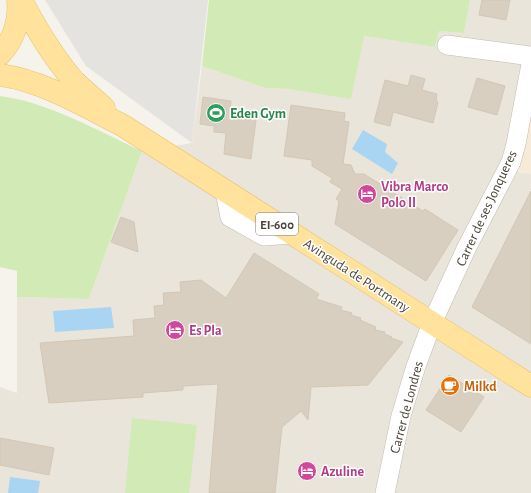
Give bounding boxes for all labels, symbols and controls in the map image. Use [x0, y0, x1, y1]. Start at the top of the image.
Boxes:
sports icon: Eden Gym [205, 102, 227, 124]
place label: Eden Gym [230, 107, 286, 121]
street label: Carrer de ses Jonqueres [454, 148, 520, 268]
place label: Vibra Marco Polo II [381, 180, 449, 210]
hotel icon: Vibra Marco Polo II [356, 183, 378, 205]
road number: EI-600 [256, 213, 298, 235]
street label: Avinguda de Portmany [301, 236, 412, 315]
hotel icon: Es Pla [164, 319, 186, 341]
place label: Es Pla [189, 324, 222, 338]
street label: Carrer de Londres [388, 360, 426, 455]
cafe icon: Milkd [439, 375, 461, 397]
place label: Milkd [464, 380, 497, 394]
hotel icon: Azuline [296, 460, 318, 482]
place label: Azuline [321, 465, 364, 479]

